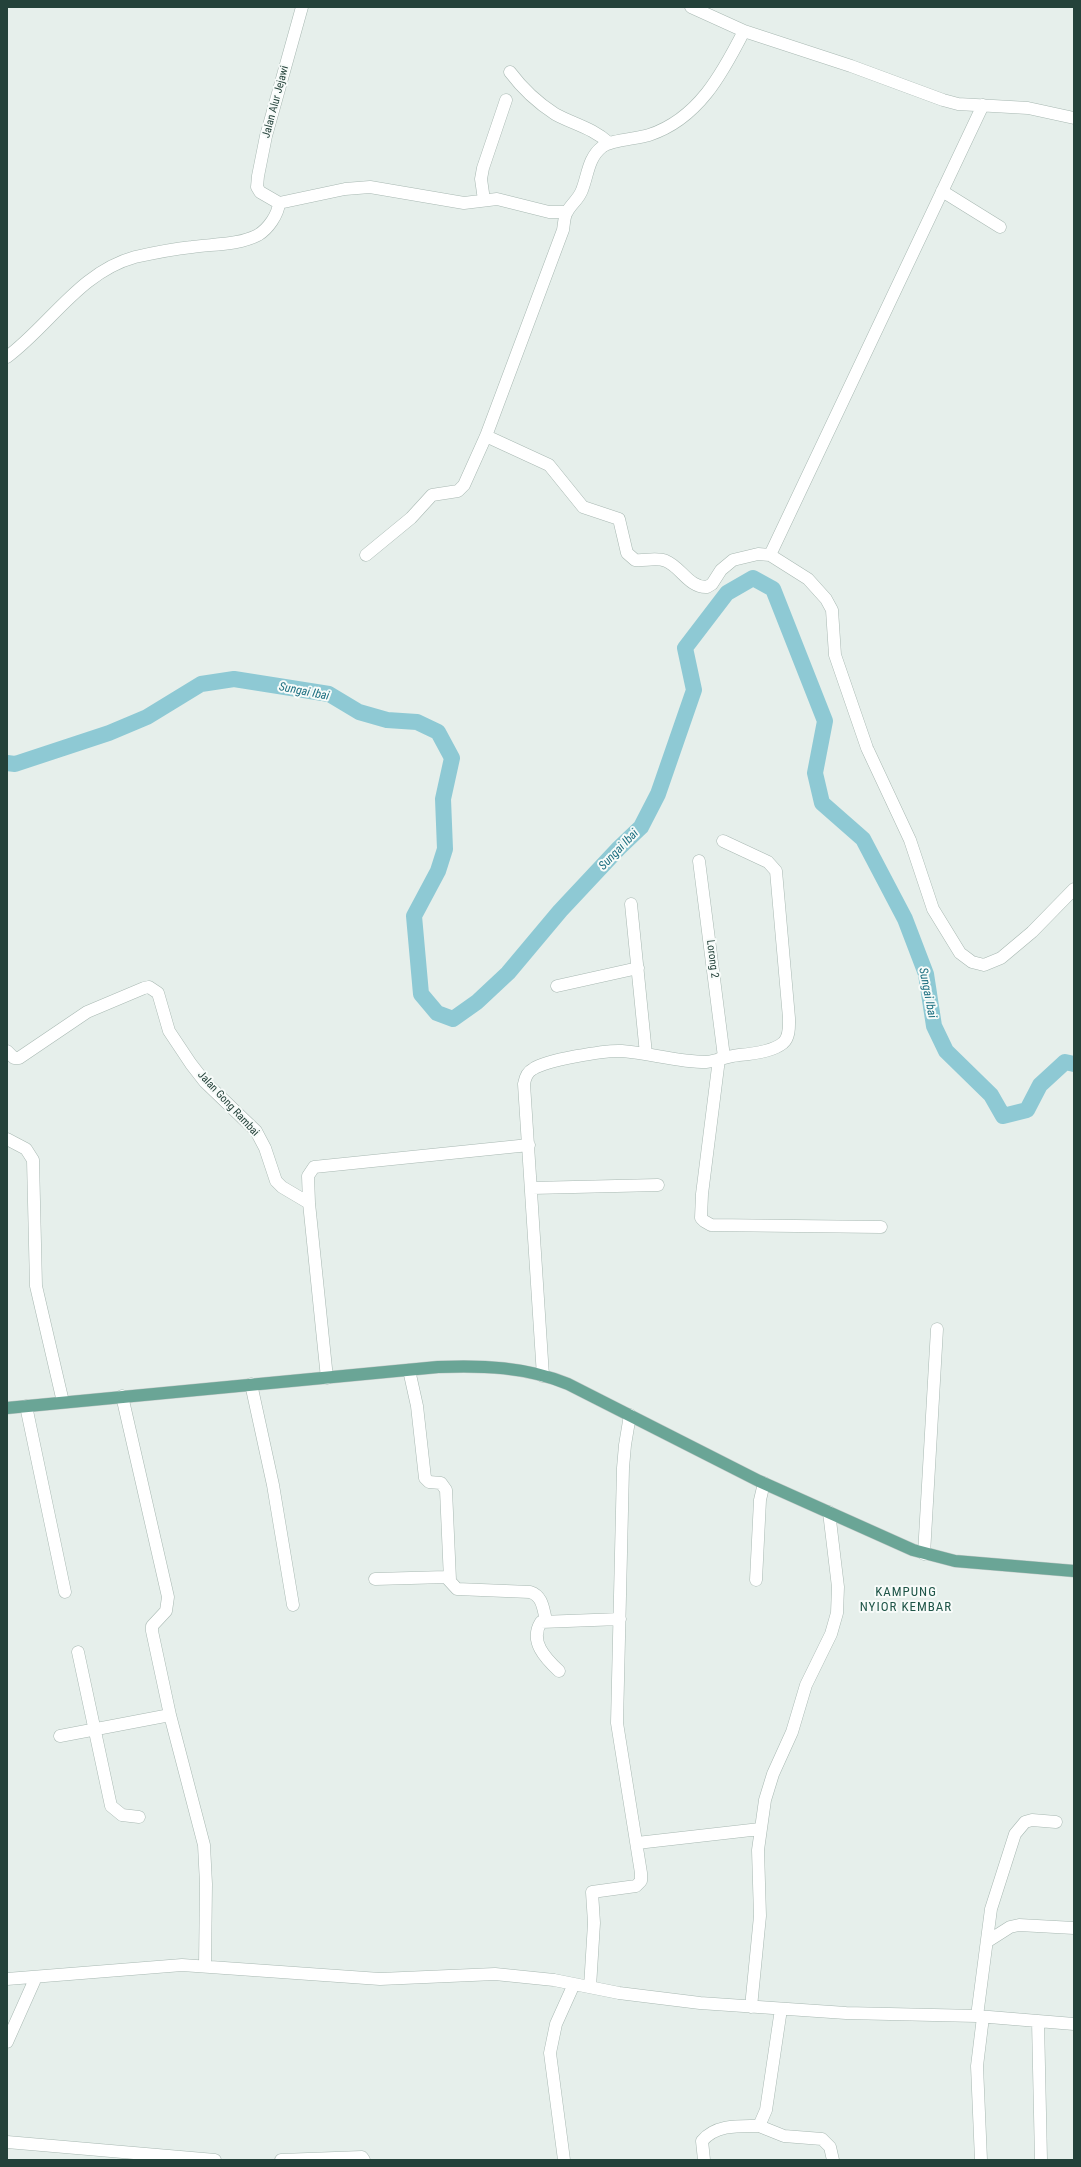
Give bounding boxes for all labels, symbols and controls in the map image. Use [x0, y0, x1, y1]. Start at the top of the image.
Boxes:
street label: Jalan Alur Jejawi [260, 64, 292, 140]
water label: Sungai Ibai [278, 680, 330, 704]
water label: Sungai Ibai [596, 827, 642, 873]
street label: Lorong 2 [703, 939, 721, 979]
water label: Sungai Ibai [915, 967, 939, 1019]
street label: Jalan Gong Rambai [194, 1069, 262, 1139]
district label: KAMPUNG NYIOR KEMBAR [860, 1585, 952, 1616]

